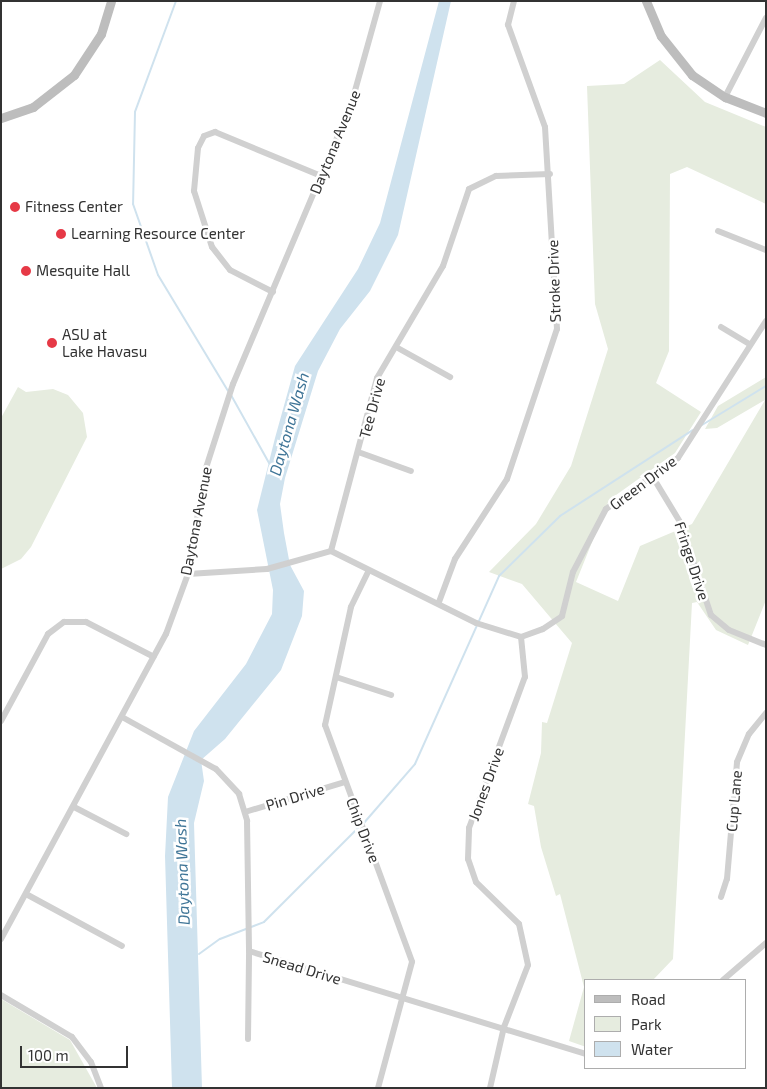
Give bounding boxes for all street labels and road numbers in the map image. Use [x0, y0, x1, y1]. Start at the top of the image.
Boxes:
street label: Daytona Avenue [306, 87, 364, 197]
street label: Stroke Drive [544, 239, 564, 323]
street label: Tee Drive [355, 376, 389, 440]
street label: Green Drive [606, 452, 680, 514]
street label: Daytona Avenue [177, 465, 215, 577]
street label: Fringe Drive [671, 519, 713, 603]
street label: Jones Drive [464, 745, 508, 823]
street label: Cup Lane [722, 769, 746, 833]
street label: Pin Drive [264, 780, 326, 814]
street label: Chip Drive [342, 795, 384, 865]
street label: Snead Drive [261, 948, 343, 988]

